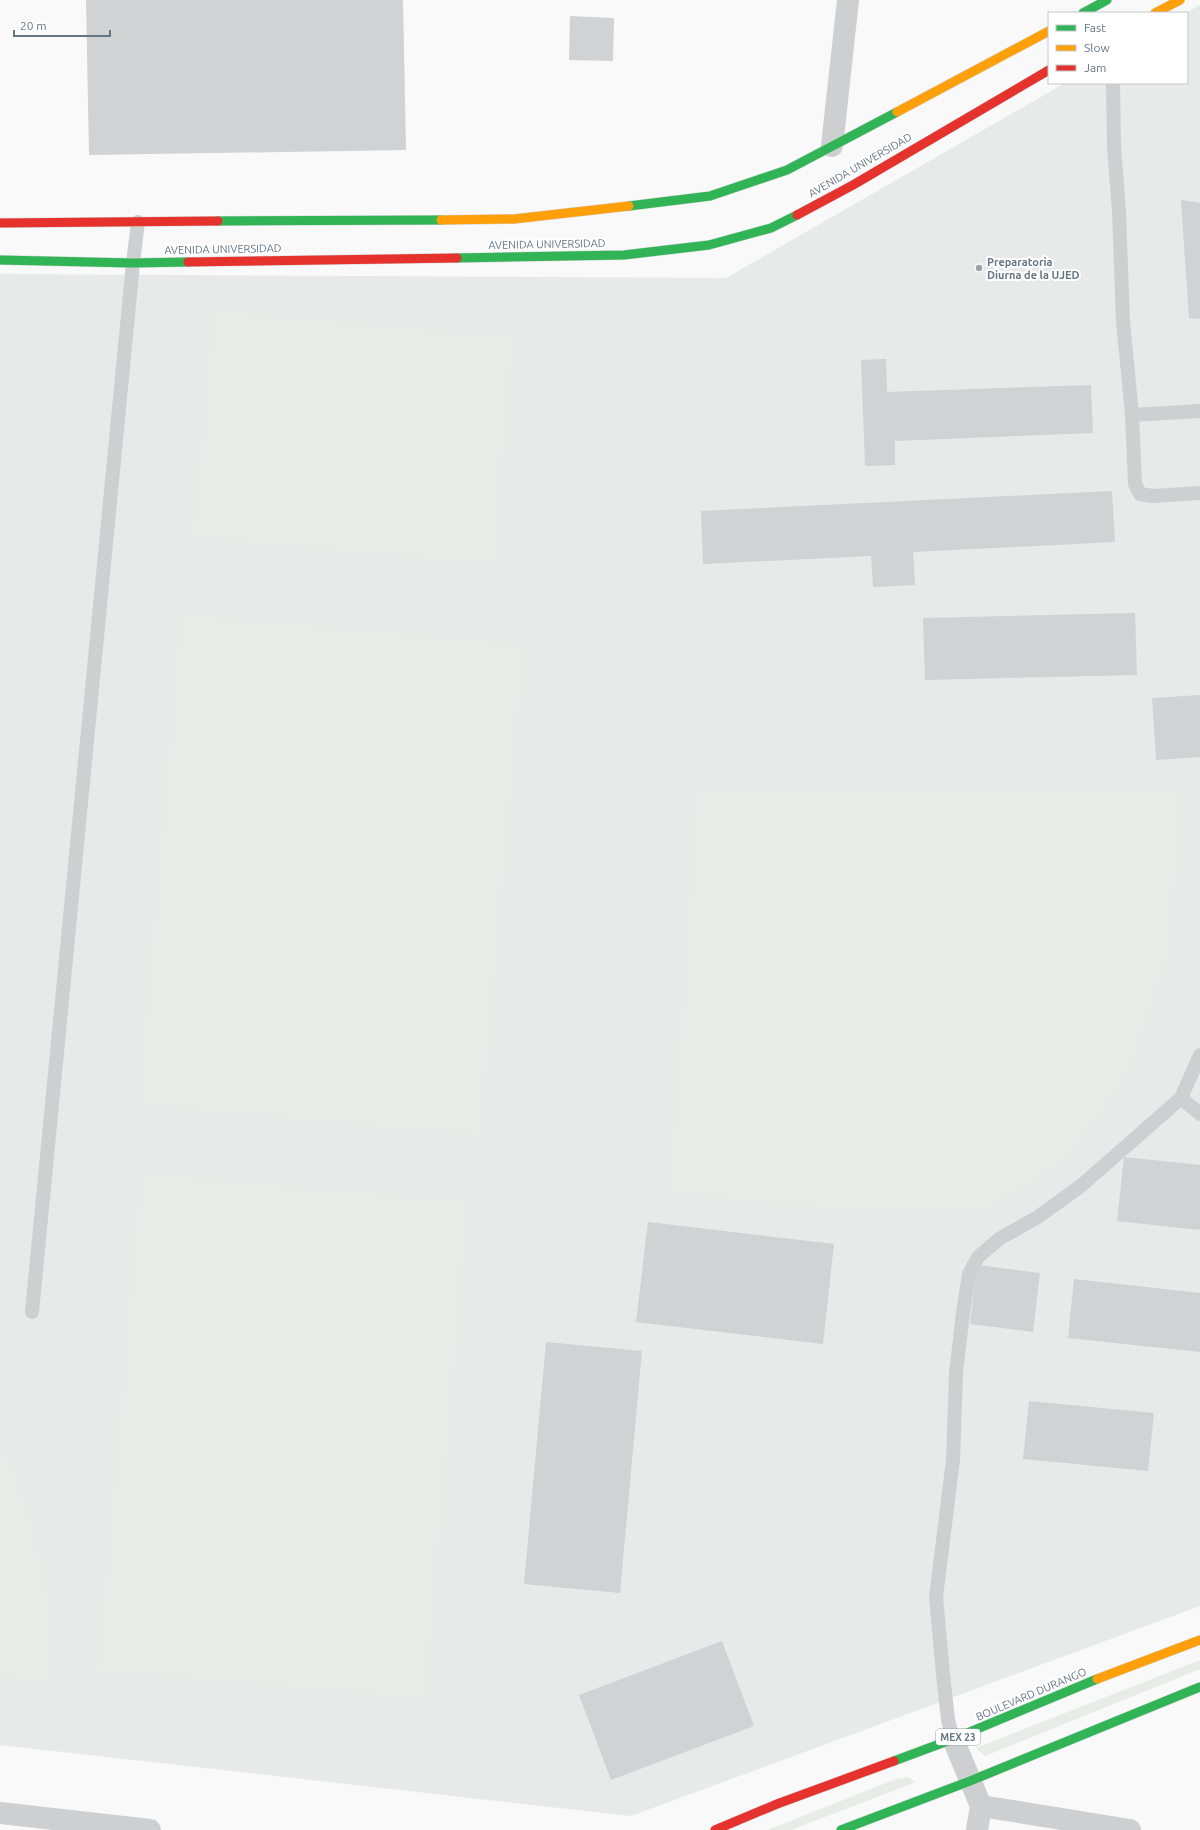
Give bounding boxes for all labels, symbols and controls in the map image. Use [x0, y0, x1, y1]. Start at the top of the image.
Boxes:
scale bar [14, 12, 110, 38]
legend [1048, 12, 1188, 84]
text: 20 m [20, 19, 47, 32]
text: Fast [1084, 21, 1106, 34]
text: Slow [1084, 41, 1110, 54]
text: Jam [1084, 61, 1106, 74]
street label: AVENIDA UNIVERSIDAD [806, 130, 914, 199]
street label: AVENIDA UNIVERSIDAD [488, 237, 606, 251]
street label: AVENIDA UNIVERSIDAD [164, 242, 282, 256]
place label: Preparatoria Diurna de la UJED [987, 256, 1079, 281]
marker: Preparatoria Diurna de la UJED [974, 263, 984, 273]
street label: BOULEVARD DURANGO [974, 1665, 1088, 1723]
road number: MEX 23 [936, 1729, 980, 1745]

